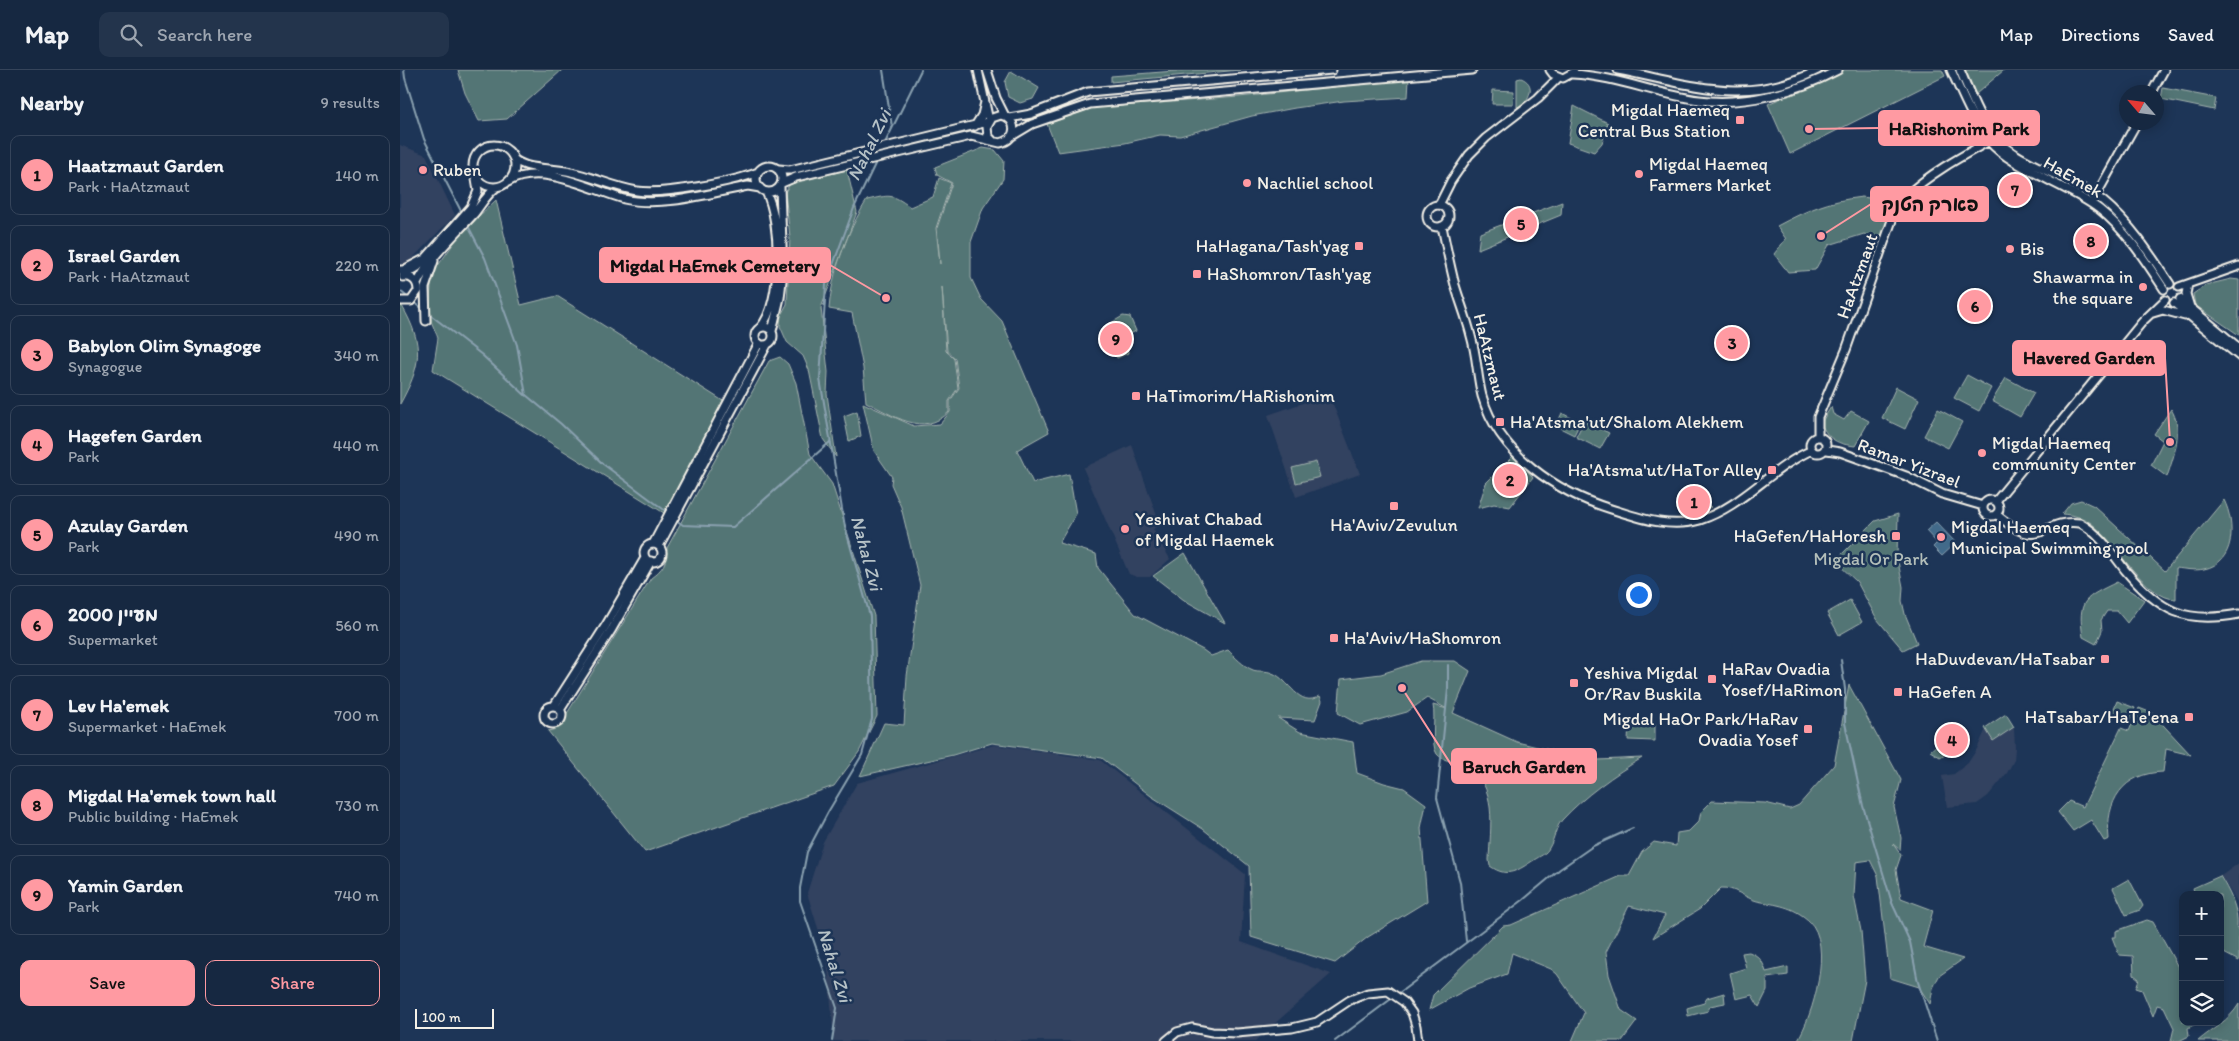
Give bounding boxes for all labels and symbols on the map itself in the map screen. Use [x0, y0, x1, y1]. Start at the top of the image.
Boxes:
north arrow [2119, 85, 2164, 130]
place label: Migdal Haemeq Central Bus Station [1578, 99, 1730, 142]
water label: Nahal Zvi [842, 104, 897, 184]
callout: HaRishonim Park [1879, 111, 2039, 145]
marker: Migdal Haemeq Central Bus Station [1734, 114, 1746, 126]
text: HaRishonim Park [1889, 117, 2029, 140]
street label: HaEmek [2040, 151, 2106, 203]
place label: Migdal Haemeq Farmers Market [1649, 153, 1772, 196]
place label: Ruben [433, 159, 482, 181]
marker: Ruben [417, 164, 429, 176]
marker: Migdal Haemeq Farmers Market [1633, 168, 1645, 180]
pin: 7 [1999, 171, 2031, 209]
place label: Nachliel school [1257, 172, 1373, 194]
marker: Nachliel school [1241, 177, 1253, 189]
callout: פארק הטנק [1871, 187, 1988, 221]
text: פארק הטנק [1881, 193, 1979, 216]
pin: 5 [1505, 205, 1537, 243]
pin: 8 [2075, 222, 2107, 260]
street label: HaAtzmaut [1831, 230, 1883, 322]
place label: HaHagana/Tash'yag [1196, 235, 1350, 257]
place label: Bis [2020, 238, 2044, 260]
marker: HaHagana/Tash'yag [1353, 240, 1365, 252]
marker: Bis [2004, 243, 2016, 255]
callout: Migdal HaEmek Cemetery [600, 248, 830, 282]
text: Migdal HaEmek Cemetery [610, 254, 821, 277]
place label: HaShomron/Tash'yag [1207, 263, 1372, 285]
place label: Shawarma in the square [2033, 266, 2133, 309]
marker: HaShomron/Tash'yag [1191, 268, 1203, 280]
marker: Shawarma in the square [2137, 281, 2149, 293]
pin: 6 [1959, 287, 1991, 325]
street label: HaAtzmaut [1469, 311, 1512, 403]
pin: 9 [1100, 320, 1132, 358]
pin: 3 [1716, 324, 1748, 362]
callout: Havered Garden [2013, 341, 2165, 375]
text: Havered Garden [2023, 346, 2155, 369]
place label: HaTimorim/HaRishonim [1146, 385, 1335, 407]
marker: HaTimorim/HaRishonim [1130, 390, 1142, 402]
place label: Ha'Atsma'ut/Shalom Alekhem [1510, 411, 1744, 433]
marker: Ha'Atsma'ut/Shalom Alekhem [1494, 416, 1506, 428]
place label: Migdal Haemeq community Center [1992, 432, 2137, 475]
street label: Ramar Yizrael [1854, 433, 1964, 493]
marker: Migdal Haemeq community Center [1976, 447, 1988, 459]
place label: Ha'Atsma'ut/HaTor Alley [1568, 459, 1763, 481]
pin: 2 [1494, 461, 1526, 499]
marker: Ha'Atsma'ut/HaTor Alley [1766, 464, 1778, 476]
pin: 1 [1678, 483, 1710, 521]
marker: Ha'Aviv/Zevulun [1388, 500, 1400, 512]
place label: Yeshivat Chabad of Migdal Haemek [1135, 508, 1275, 551]
water label: Nahal Zvi [846, 513, 889, 595]
place label: Ha'Aviv/Zevulun [1330, 514, 1458, 536]
place label: Migdal Haemeq Municipal Swimming pool [1951, 516, 2148, 559]
marker: Yeshivat Chabad of Migdal Haemek [1119, 523, 1131, 535]
place label: HaGefen/HaHoresh [1734, 525, 1886, 547]
marker: HaGefen/HaHoresh [1890, 530, 1902, 542]
marker: Migdal Haemeq Municipal Swimming pool [1935, 531, 1947, 543]
park label: Migdal Or Park [1813, 548, 1929, 570]
your location [1626, 582, 1652, 608]
place label: Ha'Aviv/HaShomron [1344, 627, 1501, 649]
marker: Ha'Aviv/HaShomron [1328, 632, 1340, 644]
place label: HaDuvdevan/HaTsabar [1915, 648, 2096, 670]
marker: HaDuvdevan/HaTsabar [2099, 653, 2111, 665]
place label: HaRav Ovadia Yosef/HaRimon [1722, 658, 1843, 701]
place label: Yeshiva Migdal Or/Rav Buskila [1584, 662, 1703, 705]
marker: HaRav Ovadia Yosef/HaRimon [1706, 673, 1718, 685]
marker: Yeshiva Migdal Or/Rav Buskila [1568, 677, 1580, 689]
place label: HaGefen A [1908, 681, 1992, 703]
marker: HaGefen A [1892, 686, 1904, 698]
place label: HaTsabar/HaTe'ena [2025, 706, 2180, 728]
place label: Migdal HaOr Park/HaRav Ovadia Yosef [1603, 708, 1799, 751]
marker: HaTsabar/HaTe'ena [2183, 711, 2195, 723]
pin: 4 [1936, 721, 1968, 759]
marker: Migdal HaOr Park/HaRav Ovadia Yosef [1802, 723, 1814, 735]
callout: Baruch Garden [1452, 749, 1596, 783]
text: Baruch Garden [1462, 755, 1586, 778]
water label: Nahal Zvi [813, 925, 858, 1007]
scale bar [415, 1006, 494, 1029]

